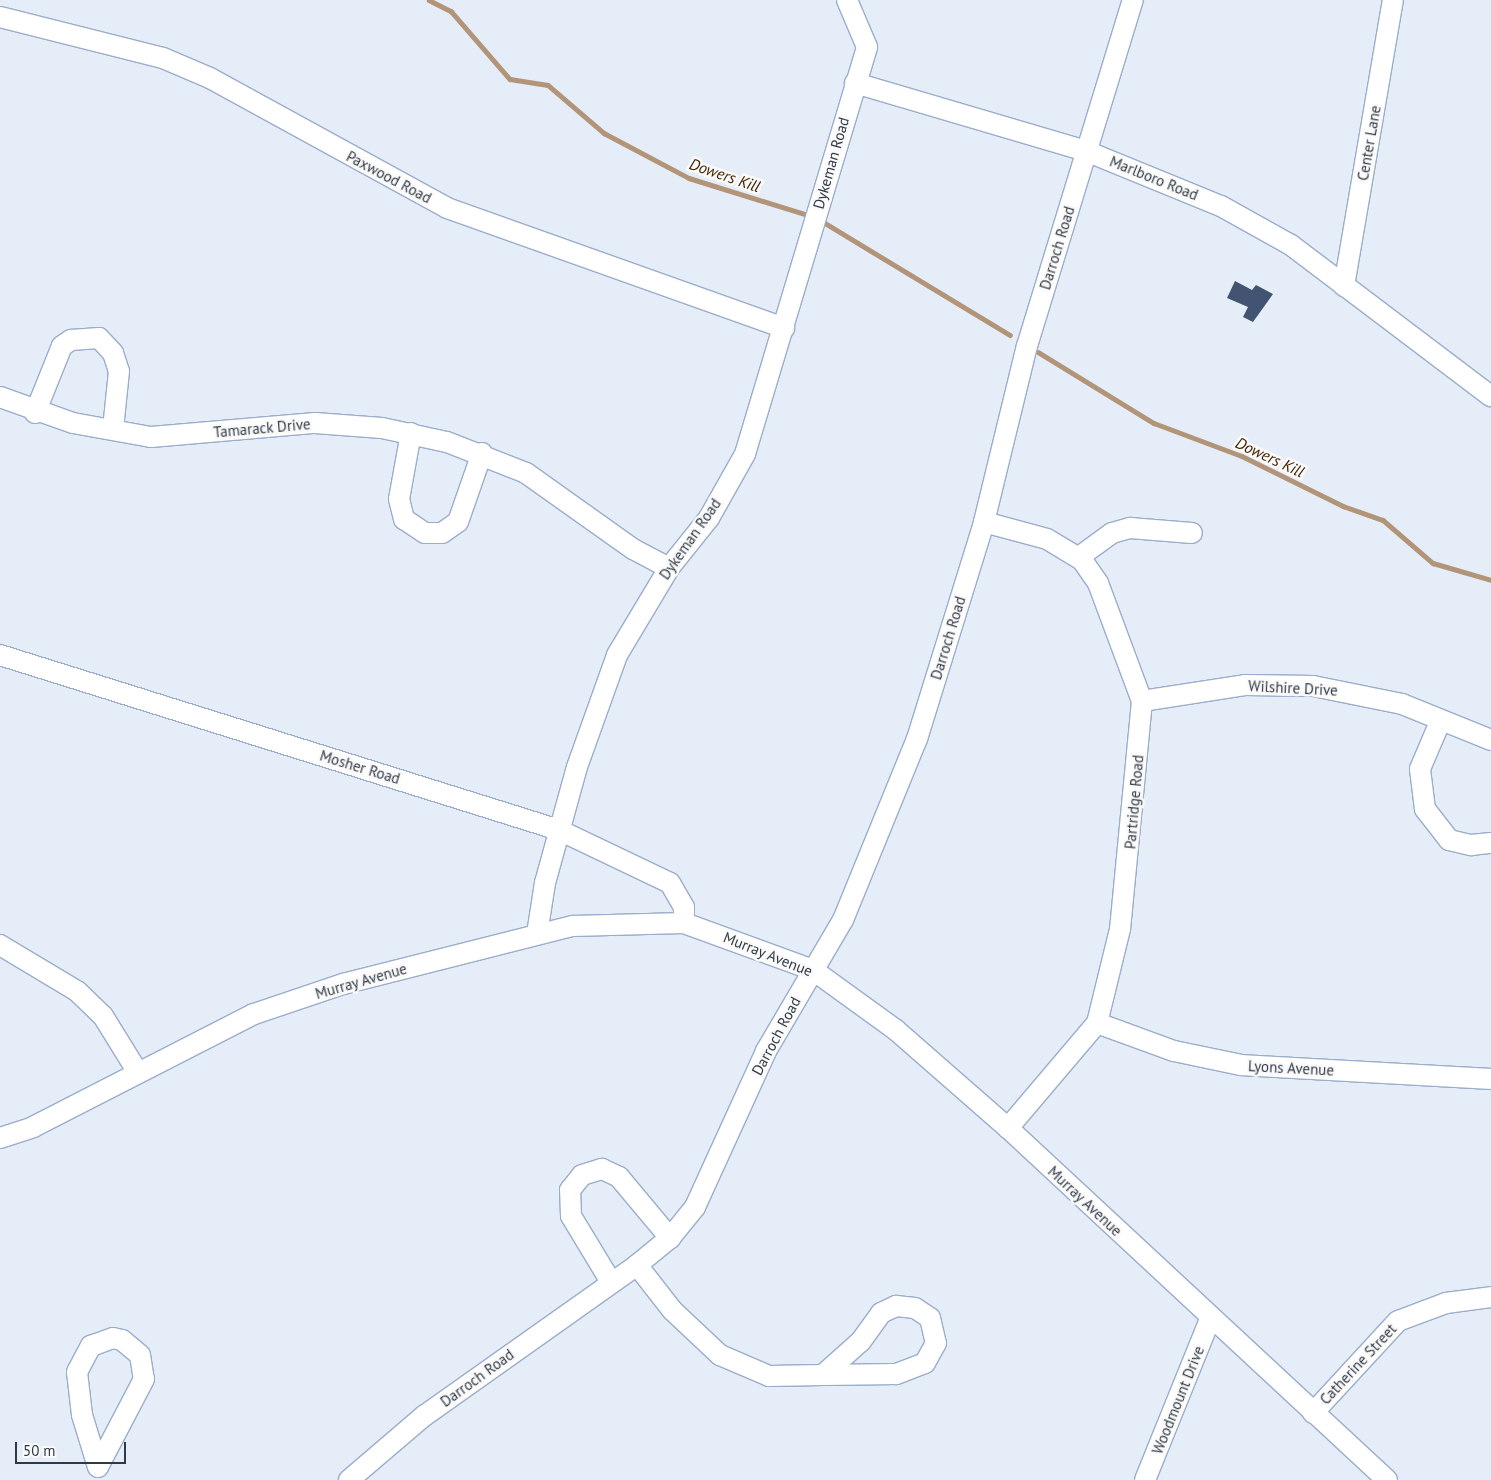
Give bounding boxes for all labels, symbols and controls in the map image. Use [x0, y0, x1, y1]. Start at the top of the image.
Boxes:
street label: Center Lane [1354, 104, 1384, 182]
street label: Dykeman Road [809, 115, 853, 211]
street label: Paxwood Road [343, 147, 435, 207]
street label: Marlboro Road [1107, 152, 1201, 204]
water label: Dowers Kill [687, 154, 763, 196]
street label: Darroch Road [1036, 204, 1078, 292]
street label: Tamarack Drive [212, 415, 312, 441]
water label: Dowers Kill [1233, 433, 1307, 481]
street label: Dykeman Road [655, 495, 725, 583]
street label: Darroch Road [927, 594, 969, 682]
street label: Wilshire Drive [1248, 677, 1338, 699]
street label: Mosher Road [318, 746, 402, 788]
street label: Partridge Road [1121, 754, 1147, 850]
street label: Murray Avenue [720, 928, 816, 980]
street label: Murray Avenue [313, 959, 409, 1003]
street label: Darroch Road [748, 994, 804, 1078]
street label: Lyons Avenue [1247, 1057, 1335, 1079]
street label: Murray Avenue [1044, 1162, 1126, 1240]
street label: Catherine Street [1316, 1320, 1400, 1408]
street label: Woodmount Drive [1148, 1343, 1208, 1457]
street label: Darroch Road [437, 1345, 517, 1411]
scale bar [18, 1432, 129, 1464]
text: 50 m [23, 1441, 56, 1460]

